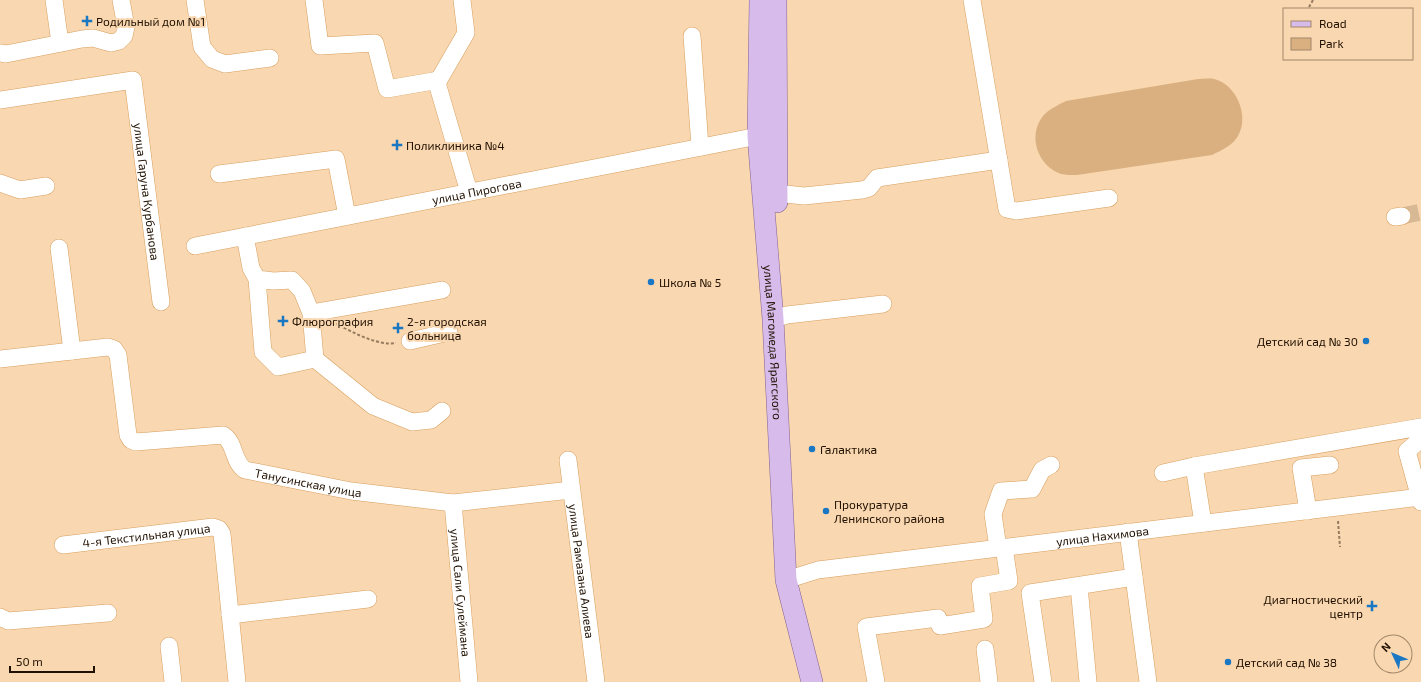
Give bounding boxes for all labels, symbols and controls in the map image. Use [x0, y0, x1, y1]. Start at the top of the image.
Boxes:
legend [1283, 8, 1413, 60]
place label: Родильный дом №1 [96, 14, 205, 28]
marker: Родильный дом №1 [81, 15, 93, 27]
text: Road [1319, 16, 1347, 30]
text: Park [1319, 36, 1344, 50]
street label: улица Гаруна Курбанова [130, 122, 163, 261]
place label: Поликлиника №4 [406, 138, 505, 152]
marker: Поликлиника №4 [391, 139, 403, 151]
street label: улица Пирогова [431, 175, 523, 208]
street label: улица Магомеда Ярагского [761, 264, 785, 420]
place label: Школа № 5 [659, 275, 721, 289]
marker: Школа № 5 [646, 277, 656, 287]
place label: Флюрография [292, 314, 373, 328]
place label: 2-я городская больница [407, 314, 487, 342]
marker: Флюрография [277, 315, 289, 327]
marker: 2-я городская больница [392, 322, 404, 334]
place label: Детский сад № 30 [1257, 334, 1358, 348]
marker: Детский сад № 30 [1361, 336, 1371, 346]
place label: Галактика [820, 442, 877, 456]
marker: Галактика [807, 444, 817, 454]
street label: Танусинская улица [254, 465, 363, 499]
place label: Прокуратура Ленинского района [834, 497, 945, 525]
street label: улица Рамазана Алиева [566, 503, 597, 639]
marker: Прокуратура Ленинского района [821, 506, 831, 516]
street label: 4-я Текстильная улица [82, 520, 211, 550]
street label: улица Нахимова [1055, 523, 1150, 549]
street label: улица Сали Сулеймана [447, 528, 474, 657]
place label: Диагностический центр [1264, 592, 1363, 620]
marker: Диагностический центр [1366, 600, 1378, 612]
north arrow [1373, 634, 1413, 674]
text: N [1378, 639, 1393, 654]
scale bar [10, 648, 94, 674]
text: 50 m [16, 654, 43, 668]
place label: Детский сад № 38 [1236, 655, 1337, 669]
marker: Детский сад № 38 [1223, 657, 1233, 667]

